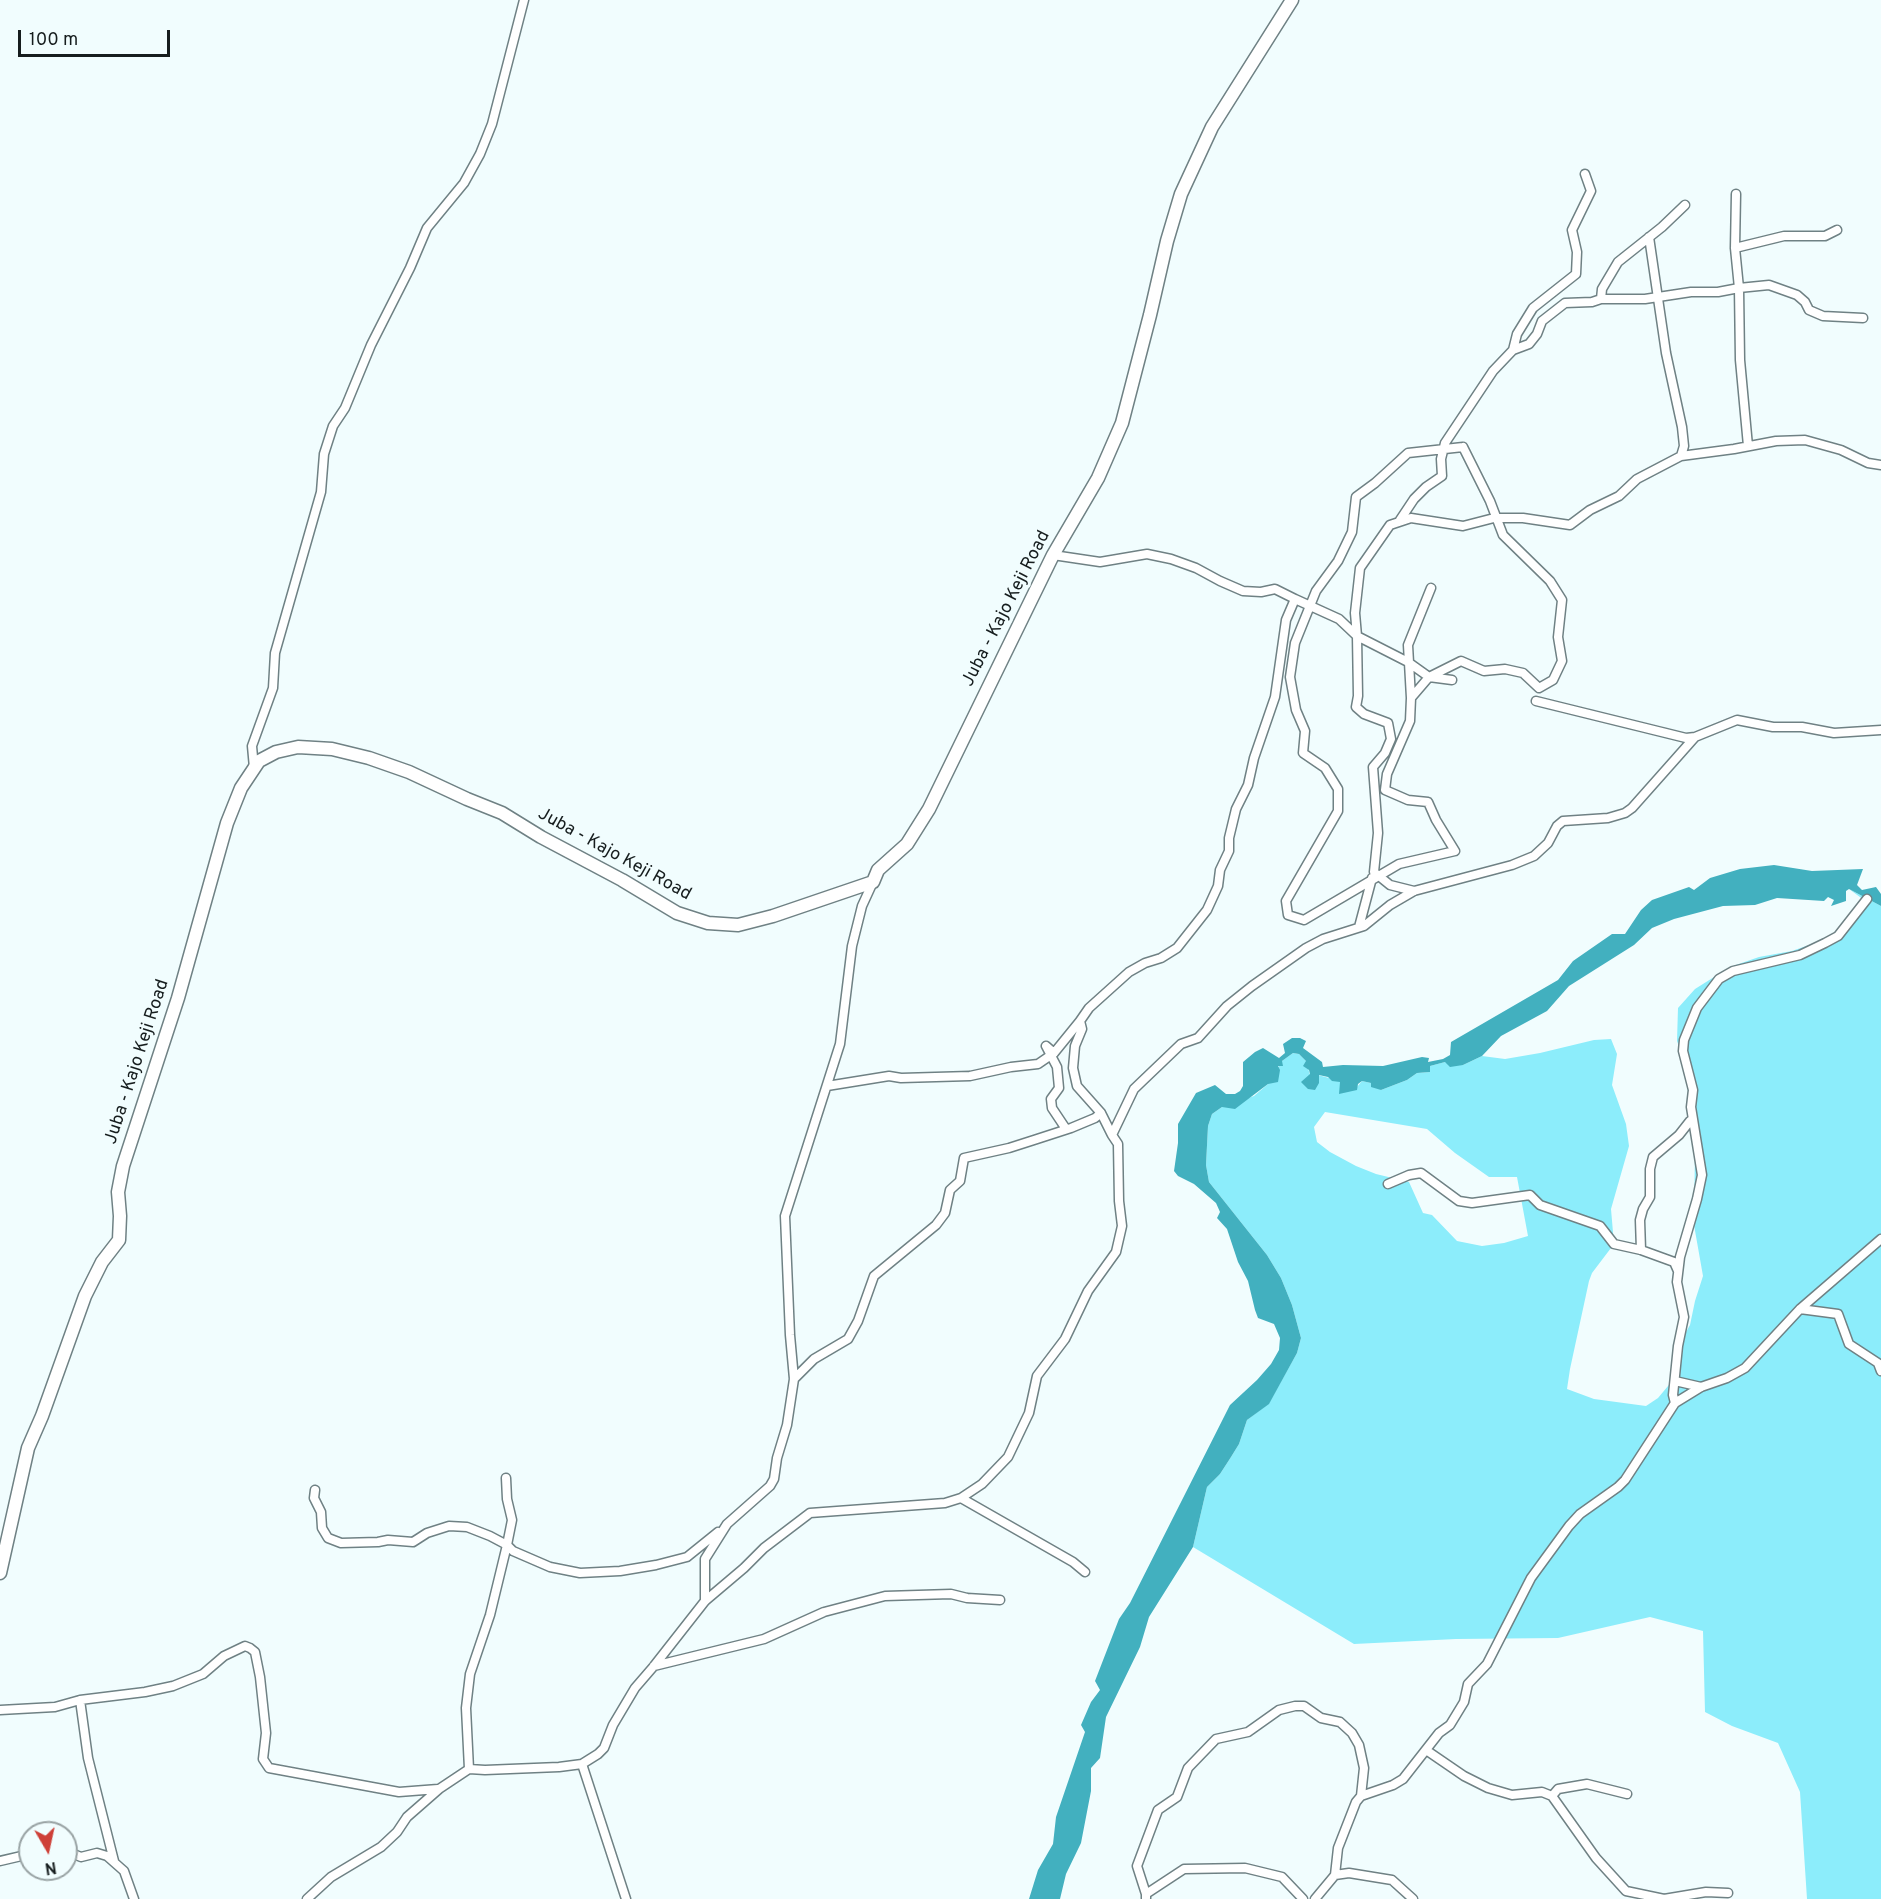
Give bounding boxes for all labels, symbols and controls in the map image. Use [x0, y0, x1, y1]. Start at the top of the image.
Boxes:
scale bar [21, 18, 172, 56]
text: 100 m [29, 29, 78, 52]
street label: Juba - Kajo Keji Road [958, 527, 1056, 691]
street label: Juba - Kajo Keji Road [534, 804, 694, 906]
street label: Juba - Kajo Keji Road [101, 977, 175, 1147]
north arrow [18, 1821, 78, 1881]
text: N [43, 1856, 58, 1878]

